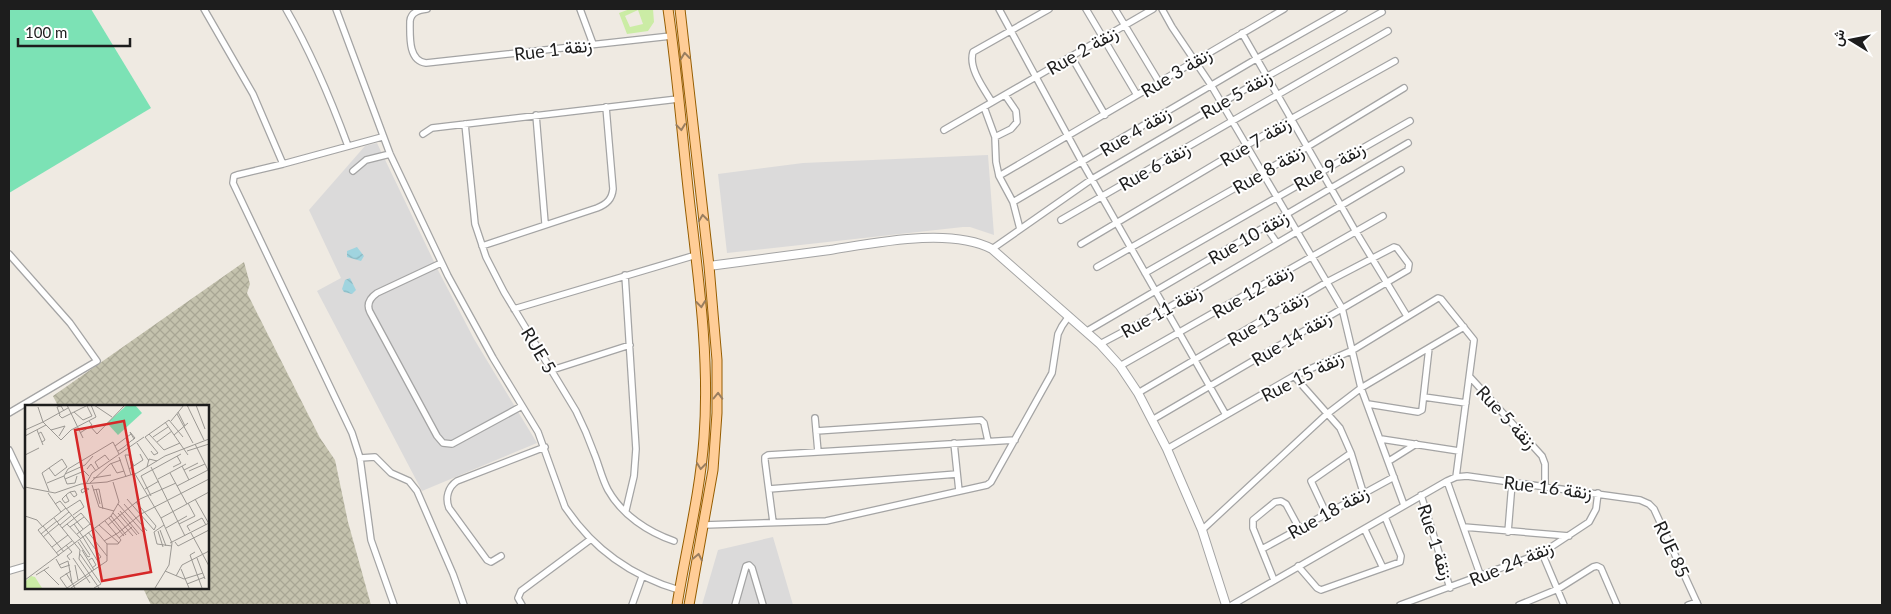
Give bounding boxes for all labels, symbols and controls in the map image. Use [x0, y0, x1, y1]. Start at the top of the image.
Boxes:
scale bar [18, 15, 130, 47]
north arrow [1826, 15, 1876, 65]
street label: Rue 2 زنقة [1043, 21, 1122, 80]
text: 100 m [25, 23, 67, 41]
text: ش [1828, 28, 1849, 48]
street label: Rue 1 زنقة [513, 33, 593, 66]
street label: Rue 3 زنقة [1137, 42, 1216, 102]
one-way arrow [680, 52, 691, 60]
street label: Rue 5 زنقة [1197, 65, 1276, 124]
street label: Rue 4 زنقة [1096, 101, 1175, 161]
street label: Rue 7 زنقة [1216, 111, 1295, 171]
one-way arrow [675, 123, 686, 131]
street label: Rue 6 زنقة [1115, 137, 1194, 196]
street label: Rue 9 زنقة [1290, 137, 1369, 196]
street label: Rue 8 زنقة [1229, 140, 1308, 199]
street label: Rue 10 زنقة [1204, 205, 1292, 270]
one-way arrow [698, 214, 709, 222]
street label: Rue 12 زنقة [1208, 259, 1296, 324]
street label: Rue 11 زنقة [1117, 280, 1206, 343]
street label: Rue 13 زنقة [1223, 286, 1311, 351]
one-way arrow [695, 300, 706, 308]
street label: Rue 14 زنقة [1247, 306, 1335, 371]
street label: RUE 5 [517, 323, 561, 377]
street label: Rue 15 زنقة [1257, 346, 1347, 407]
street label: Rue 5 زنقة [1471, 381, 1542, 454]
one-way arrow [713, 392, 723, 400]
inset map [25, 405, 209, 589]
one-way arrow [696, 462, 707, 470]
street label: Rue 16 زنقة [1502, 471, 1593, 504]
street label: Rue 18 زنقة [1284, 481, 1373, 544]
street label: Rue 1 زنقة [1412, 501, 1459, 583]
street label: RUE 85 [1649, 517, 1695, 581]
street label: Rue 24 زنقة [1466, 536, 1557, 591]
one-way arrow [693, 553, 703, 562]

